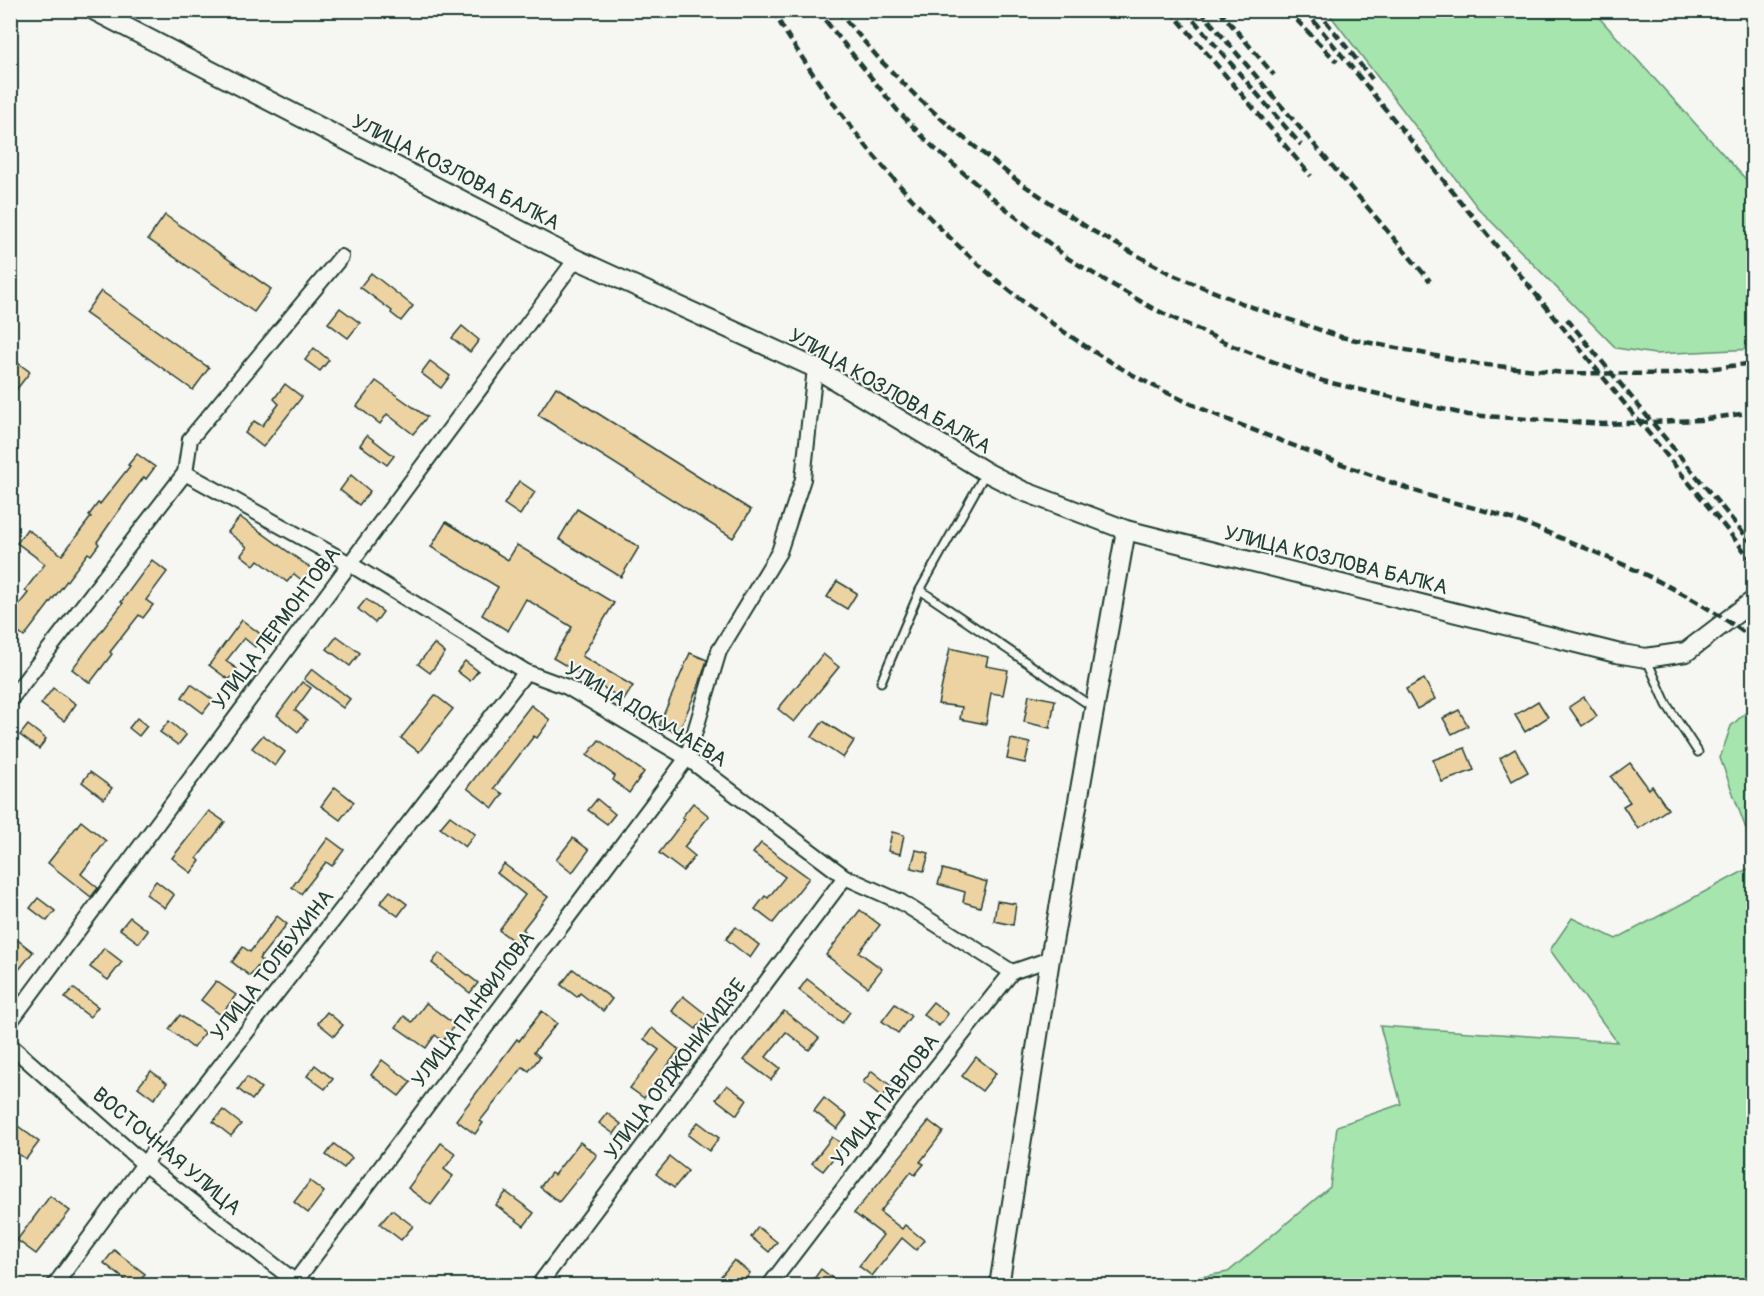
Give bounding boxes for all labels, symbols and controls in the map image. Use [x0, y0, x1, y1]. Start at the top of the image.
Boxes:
street label: УЛИЦА КОЗЛОВА БАЛКА [347, 108, 564, 237]
street label: УЛИЦА КОЗЛОВА БАЛКА [784, 322, 996, 460]
street label: УЛИЦА КОЗЛОВА БАЛКА [1221, 520, 1450, 601]
street label: УЛИЦА ЛЕРМОНТОВА [206, 541, 346, 715]
street label: УЛИЦА ДОКУЧАЕВА [560, 655, 732, 773]
street label: УЛИЦА ТОЛБУХИНА [205, 884, 340, 1046]
street label: УЛИЦА ПАНФИЛОВА [406, 926, 541, 1093]
street label: УЛИЦА ОРДЖОНИКИДЗЕ [598, 973, 752, 1165]
street label: УЛИЦА ПАВЛОВА [825, 1029, 945, 1172]
street label: ВОСТОЧНАЯ УЛИЦА [87, 1081, 247, 1221]

